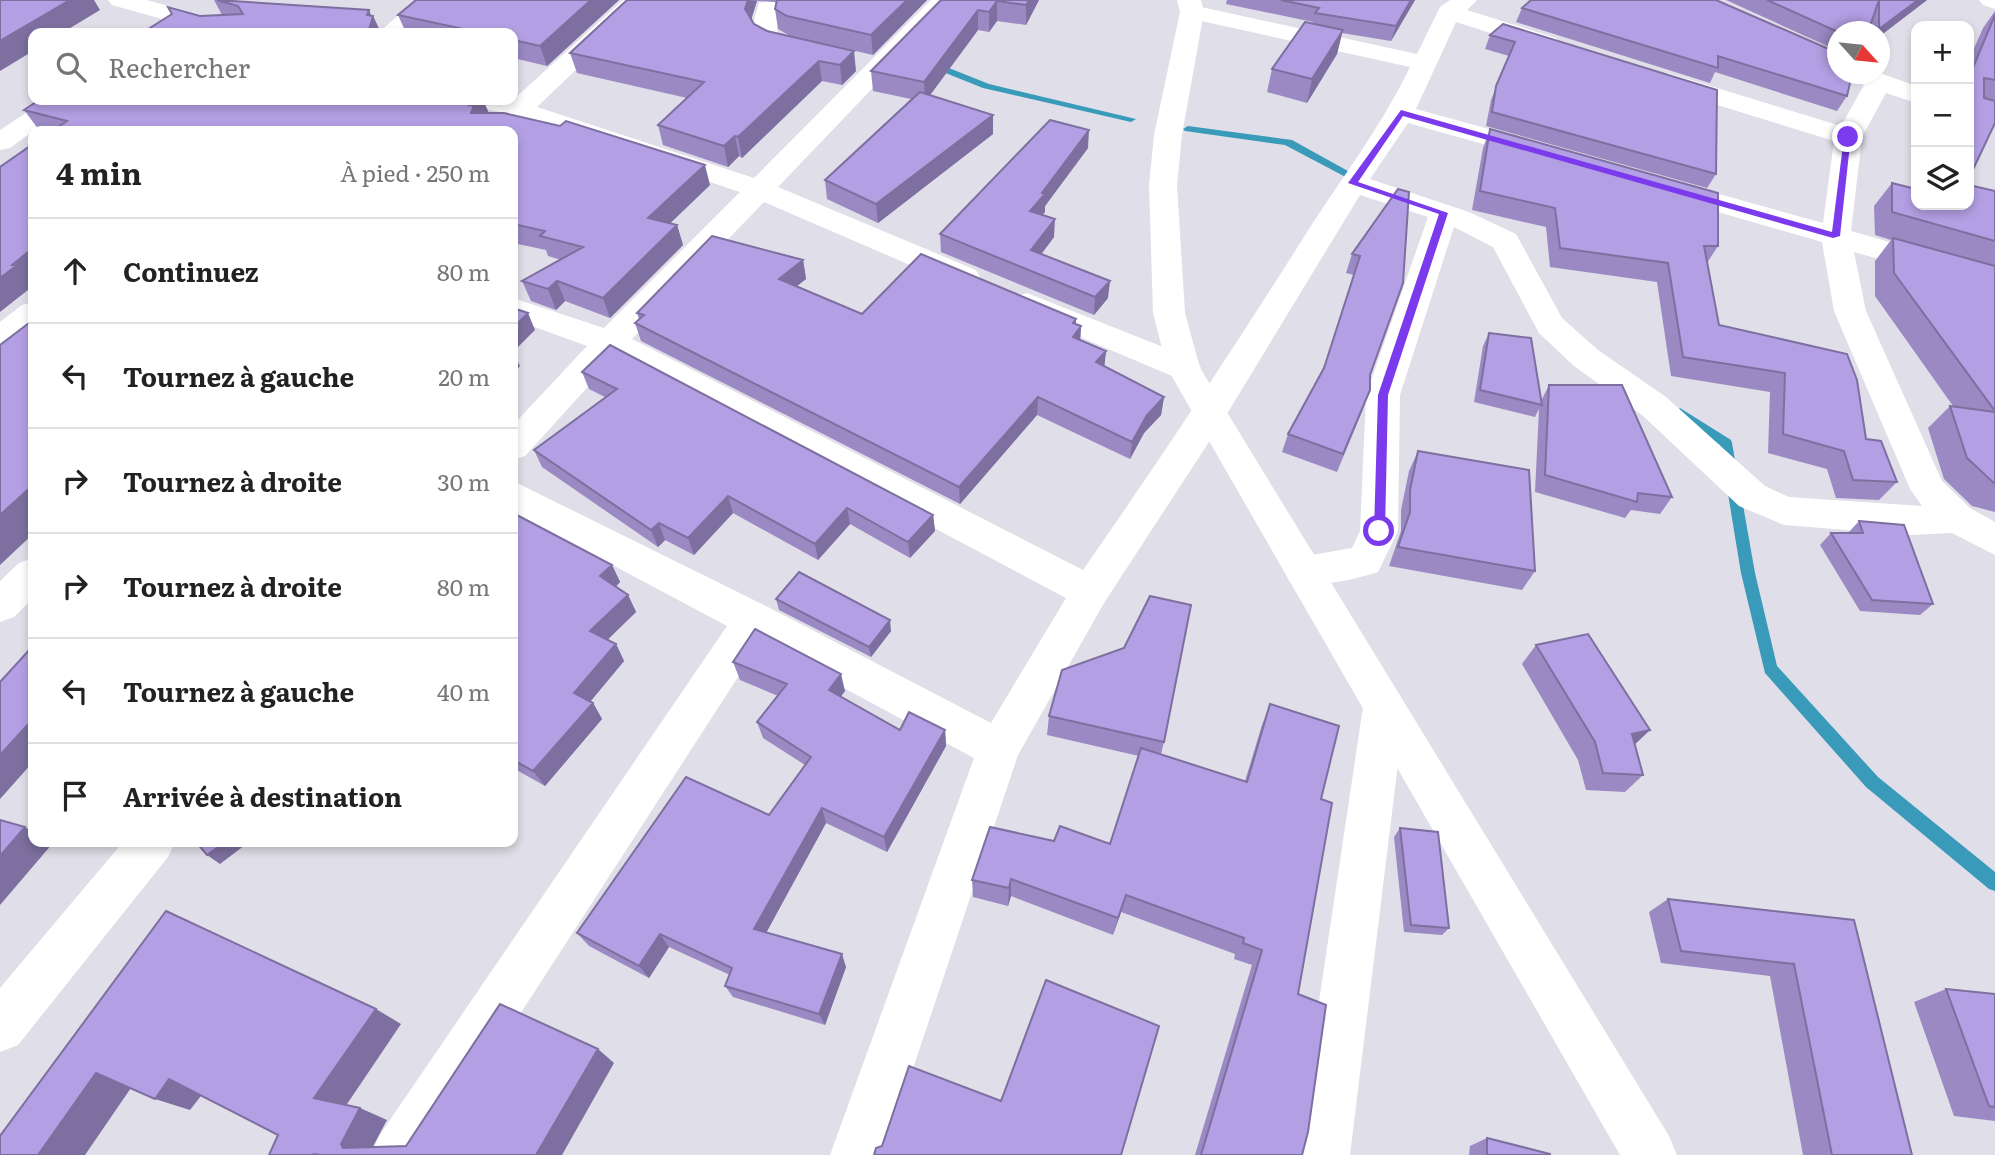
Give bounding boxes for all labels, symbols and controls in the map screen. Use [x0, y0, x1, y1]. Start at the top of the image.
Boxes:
north arrow [1827, 21, 1890, 84]
map controls [1911, 21, 1974, 210]
button: + [1911, 21, 1974, 84]
search box [28, 28, 518, 105]
text: Rechercher [108, 47, 250, 86]
icon: search [52, 48, 90, 86]
button: − [1911, 84, 1974, 147]
route end [1832, 121, 1863, 152]
button: layers [1911, 147, 1974, 210]
text: 4 min [56, 150, 142, 194]
text: À pied · 250 m [340, 155, 490, 189]
text: Continuez [123, 251, 259, 290]
icon: ahead [56, 252, 94, 290]
text: 80 m [437, 254, 490, 288]
text: Tournez à gauche [123, 356, 354, 395]
icon: left [56, 357, 94, 395]
text: 20 m [438, 359, 490, 393]
text: Tournez à droite [123, 461, 342, 500]
icon: right [56, 462, 94, 500]
text: 30 m [437, 464, 490, 498]
route start [1363, 515, 1394, 546]
text: Tournez à droite [123, 566, 342, 605]
icon: right [56, 567, 94, 605]
text: 80 m [437, 569, 490, 603]
text: Tournez à gauche [123, 671, 354, 710]
icon: left [56, 672, 94, 710]
text: 40 m [437, 674, 490, 708]
text: Arrivée à destination [123, 776, 402, 815]
icon: arrive [56, 777, 94, 815]

